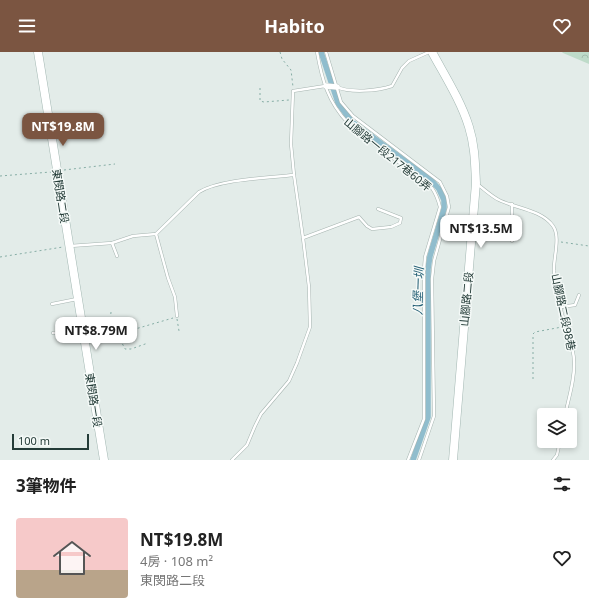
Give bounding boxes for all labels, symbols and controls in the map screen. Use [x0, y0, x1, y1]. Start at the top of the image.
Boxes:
text: Habito [264, 14, 325, 38]
icon: menu [16, 15, 38, 37]
icon: heart [551, 15, 573, 37]
pin: NT$19.8M [22, 113, 104, 147]
street label: 山腳路一段217巷60弄 [341, 114, 435, 194]
text: NT$19.8M [31, 117, 95, 135]
street label: 東閔路二段 [49, 168, 73, 224]
pin: NT$13.5M [440, 215, 522, 249]
text: NT$13.5M [449, 219, 513, 237]
water label: 八堡一圳 [409, 265, 427, 315]
street label: 山腳路二段 [456, 271, 476, 327]
street label: 山腳路二段98巷 [548, 272, 580, 352]
pin: NT$8.79M [55, 317, 137, 351]
text: NT$8.79M [64, 321, 128, 339]
street label: 東閔路一段 [82, 372, 106, 428]
map controls [537, 408, 577, 448]
button: layers [537, 408, 577, 448]
scale bar [12, 432, 89, 451]
text: 100 m [18, 433, 50, 448]
icon: filters [551, 473, 573, 495]
text: 3筆物件 [16, 474, 77, 497]
text: NT$19.8M [140, 528, 223, 551]
icon: home [48, 534, 96, 582]
icon: heart [551, 547, 573, 569]
text: 4房 · 108 m² [140, 552, 213, 570]
text: 東閔路二段 [140, 571, 205, 589]

